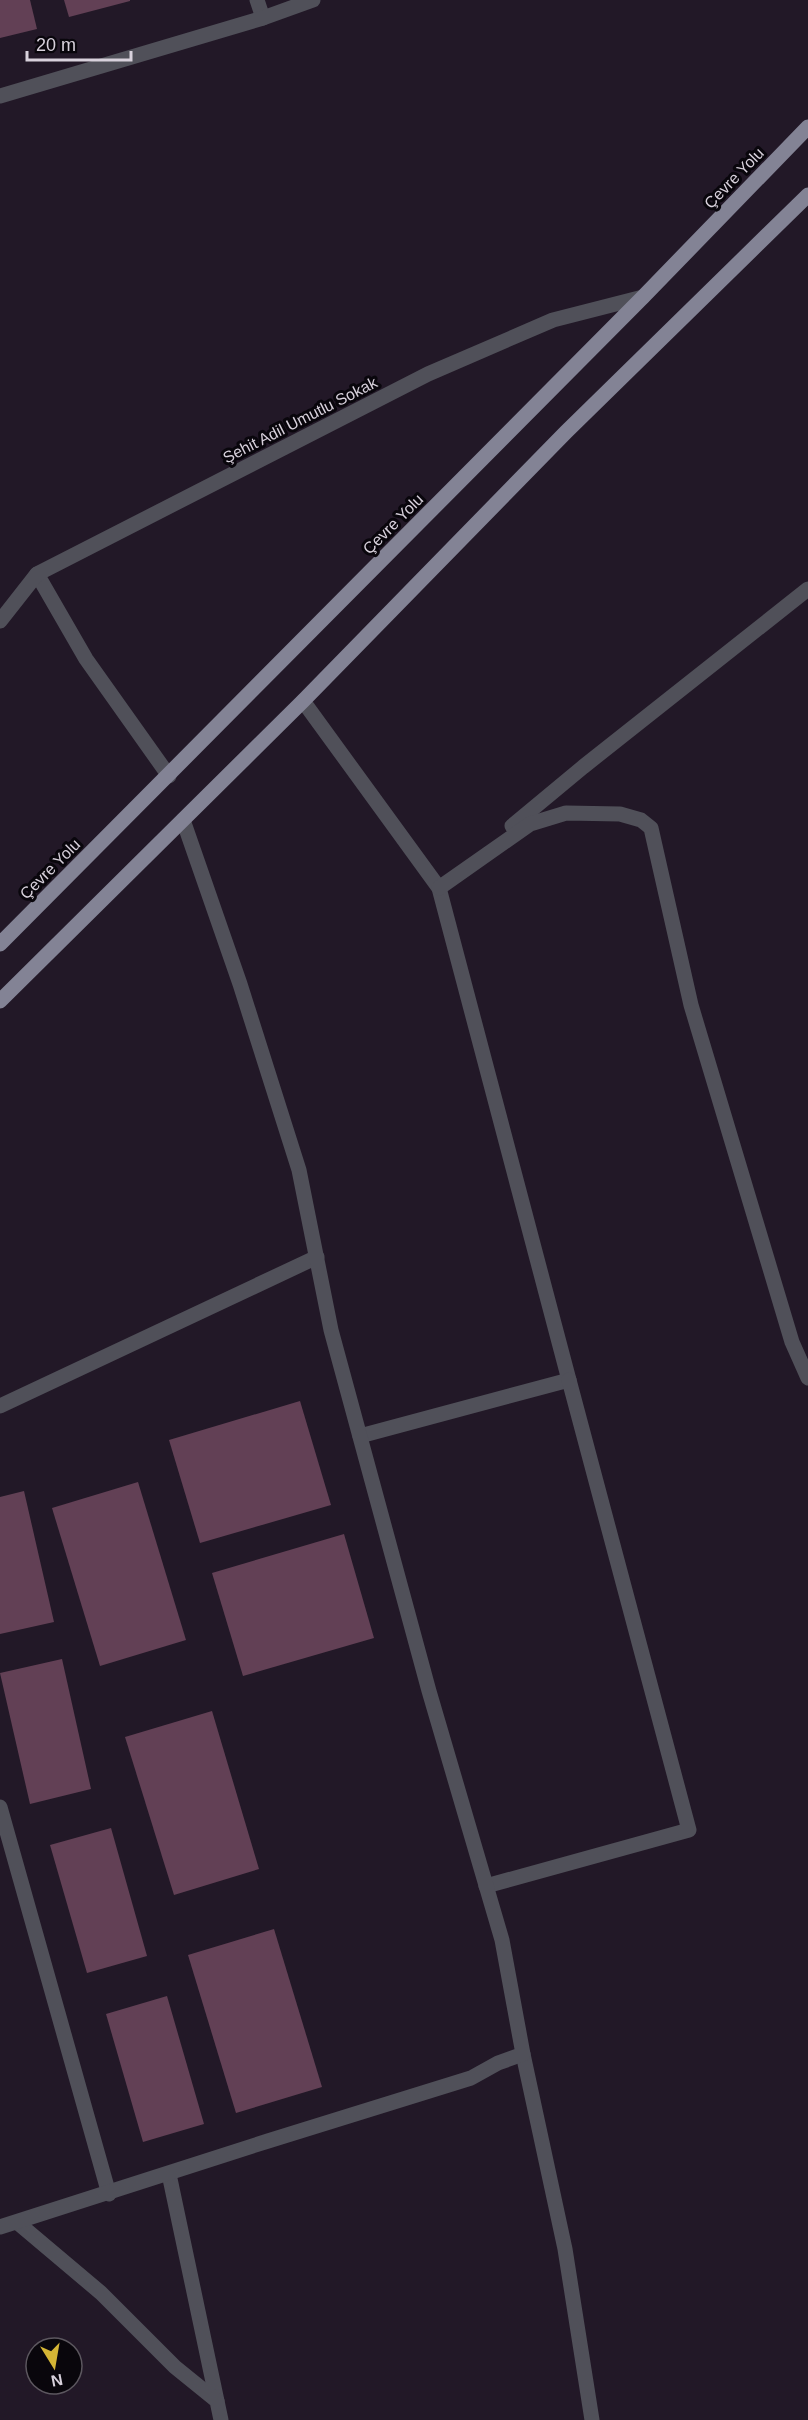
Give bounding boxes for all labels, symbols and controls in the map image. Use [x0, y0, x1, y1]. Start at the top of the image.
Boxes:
scale bar [27, 24, 130, 62]
text: 20 m [36, 35, 76, 55]
street label: Çevre Yolu [701, 144, 767, 212]
street label: Şehit Adil Umutlu Sokak [220, 373, 381, 466]
street label: Çevre Yolu [360, 491, 426, 557]
street label: Çevre Yolu [17, 836, 83, 902]
north arrow [24, 2336, 84, 2396]
text: N [49, 2371, 64, 2390]

